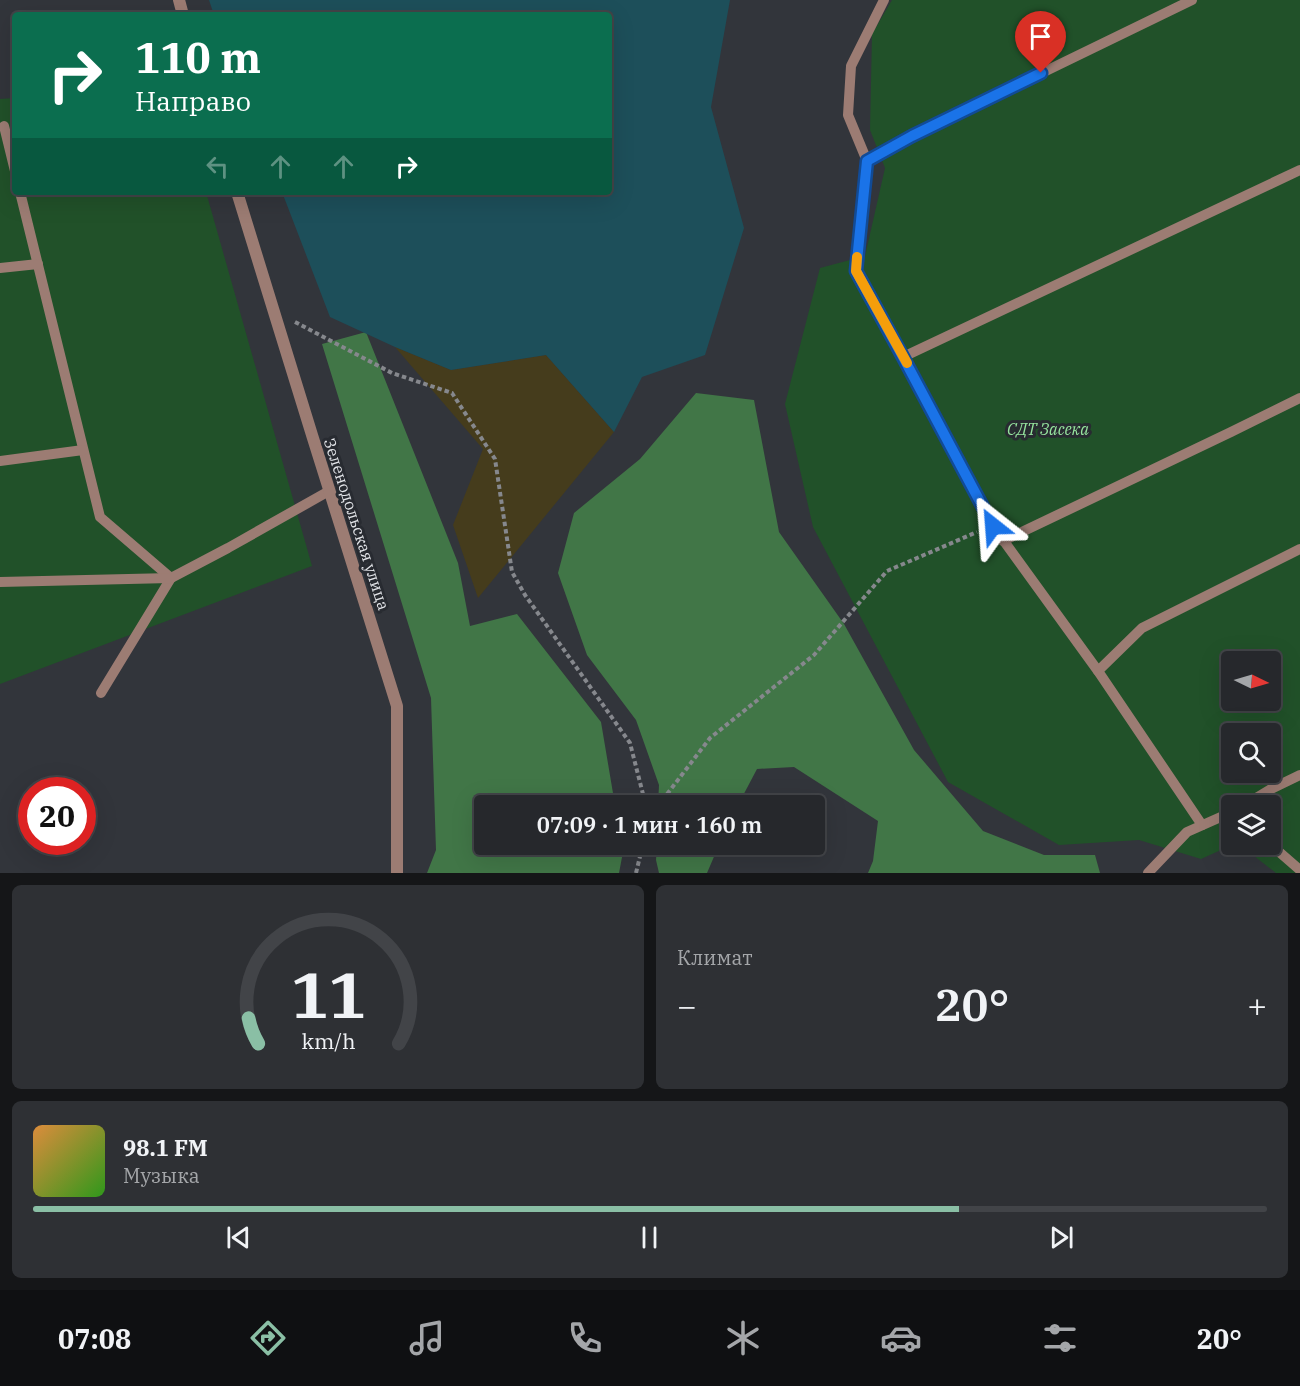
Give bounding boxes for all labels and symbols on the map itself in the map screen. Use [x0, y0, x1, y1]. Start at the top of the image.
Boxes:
pin [1015, 11, 1066, 73]
park label: СДТ Засека [1007, 419, 1089, 439]
street label: Зеленодольская улица [320, 436, 394, 613]
position arrow [961, 494, 1025, 558]
north arrow [1221, 651, 1281, 711]
speed limit sign: 20 [18, 777, 96, 855]

